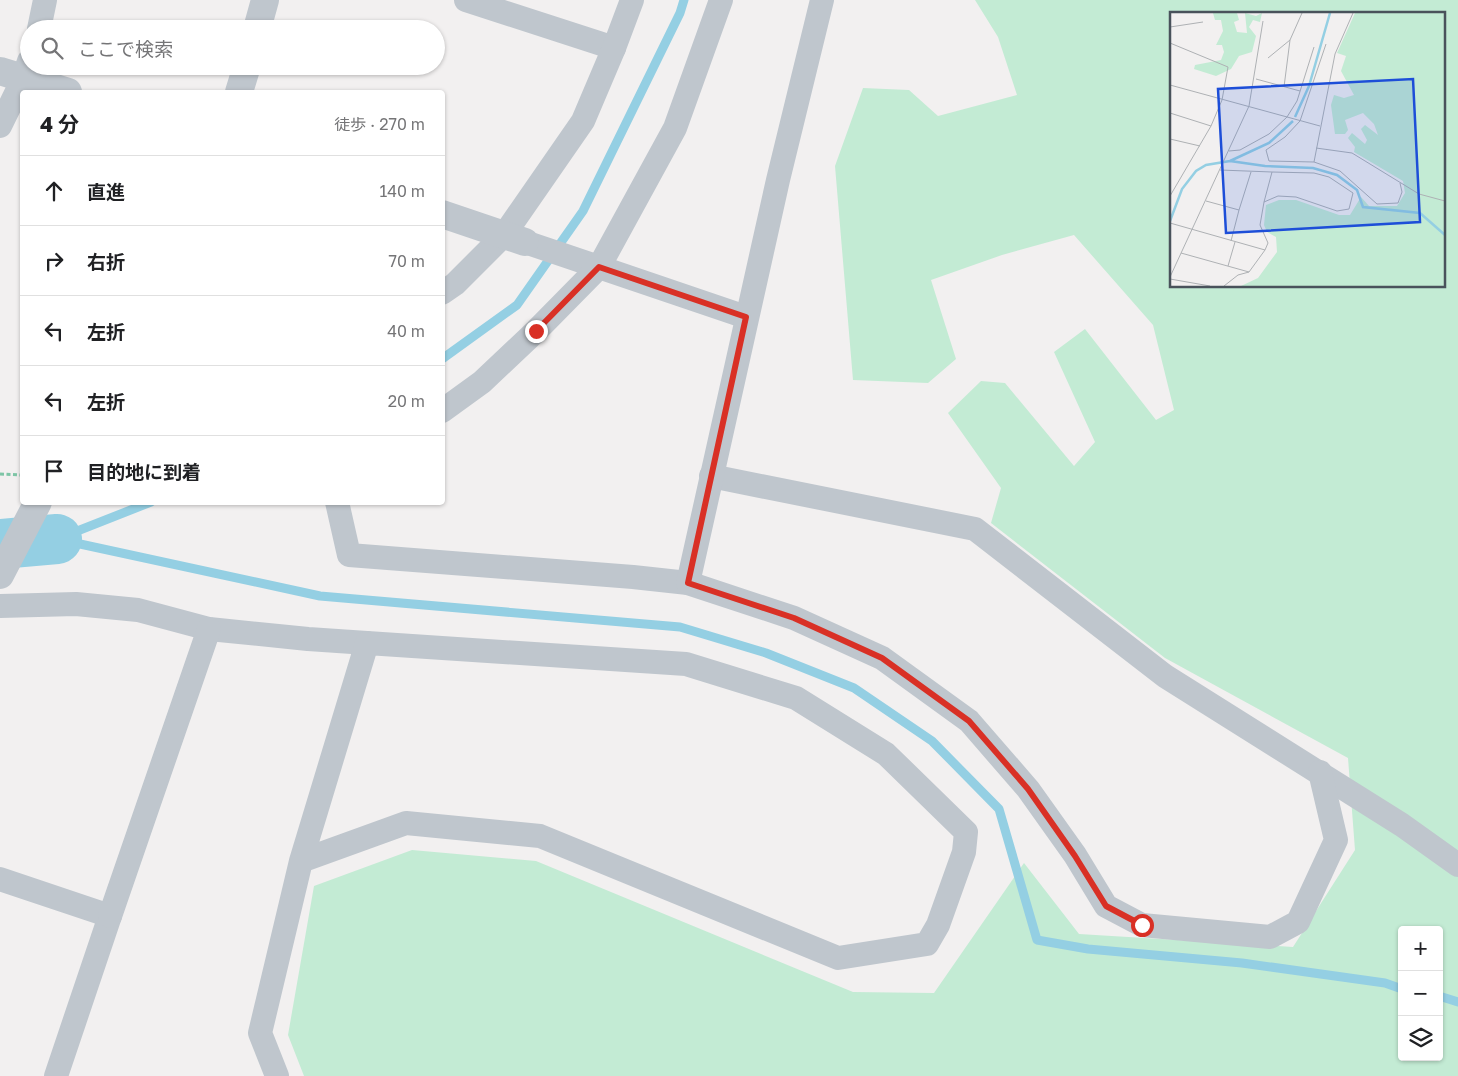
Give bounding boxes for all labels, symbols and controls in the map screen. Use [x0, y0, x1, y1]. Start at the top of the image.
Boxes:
inset map [1170, 12, 1446, 288]
search box [20, 20, 445, 75]
icon: search [38, 34, 66, 62]
text: ここで検索 [78, 37, 173, 60]
text: 4 分 [40, 111, 79, 137]
text: 徒歩 · 270 m [334, 114, 425, 134]
icon: ahead [40, 177, 68, 205]
text: 直進 [87, 180, 125, 203]
text: 140 m [379, 181, 425, 201]
icon: right [40, 247, 68, 275]
text: 右折 [87, 250, 125, 273]
text: 70 m [388, 251, 425, 271]
icon: left [40, 317, 68, 345]
text: 左折 [87, 320, 125, 343]
route end [525, 320, 548, 343]
text: 40 m [387, 321, 425, 341]
icon: left [40, 387, 68, 415]
text: 左折 [87, 390, 125, 413]
text: 20 m [388, 391, 425, 411]
icon: arrive [40, 457, 68, 485]
text: 目的地に到着 [87, 460, 201, 483]
route start [1131, 914, 1154, 937]
map controls [1398, 926, 1443, 1061]
button: + [1398, 926, 1443, 971]
button: − [1398, 971, 1443, 1016]
button: layers [1398, 1016, 1443, 1061]

